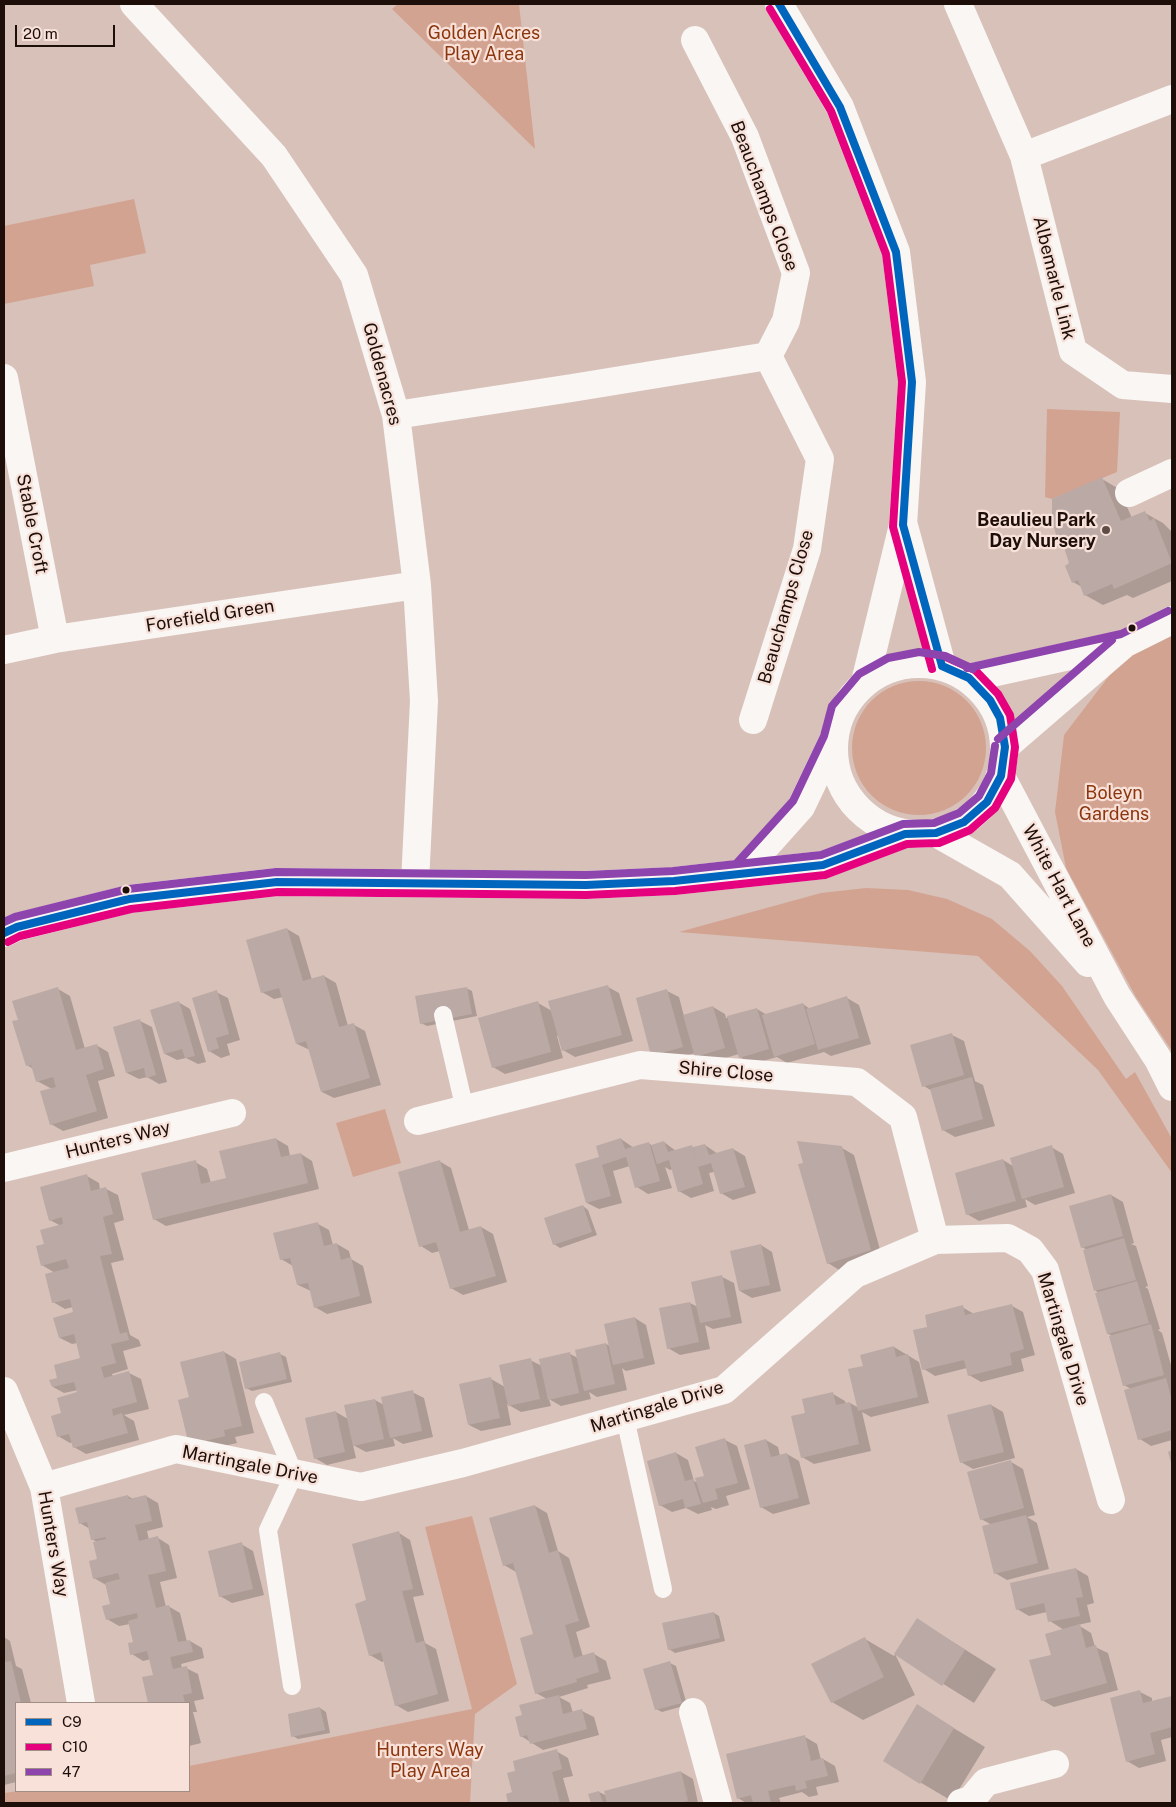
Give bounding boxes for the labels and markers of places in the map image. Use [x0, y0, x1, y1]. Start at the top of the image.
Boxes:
place label: Beaulieu Park Day Nursery [977, 509, 1096, 552]
marker: Beaulieu Park Day Nursery [1100, 524, 1112, 536]
unlabelled marker [1127, 623, 1137, 633]
unlabelled marker [121, 885, 131, 895]

